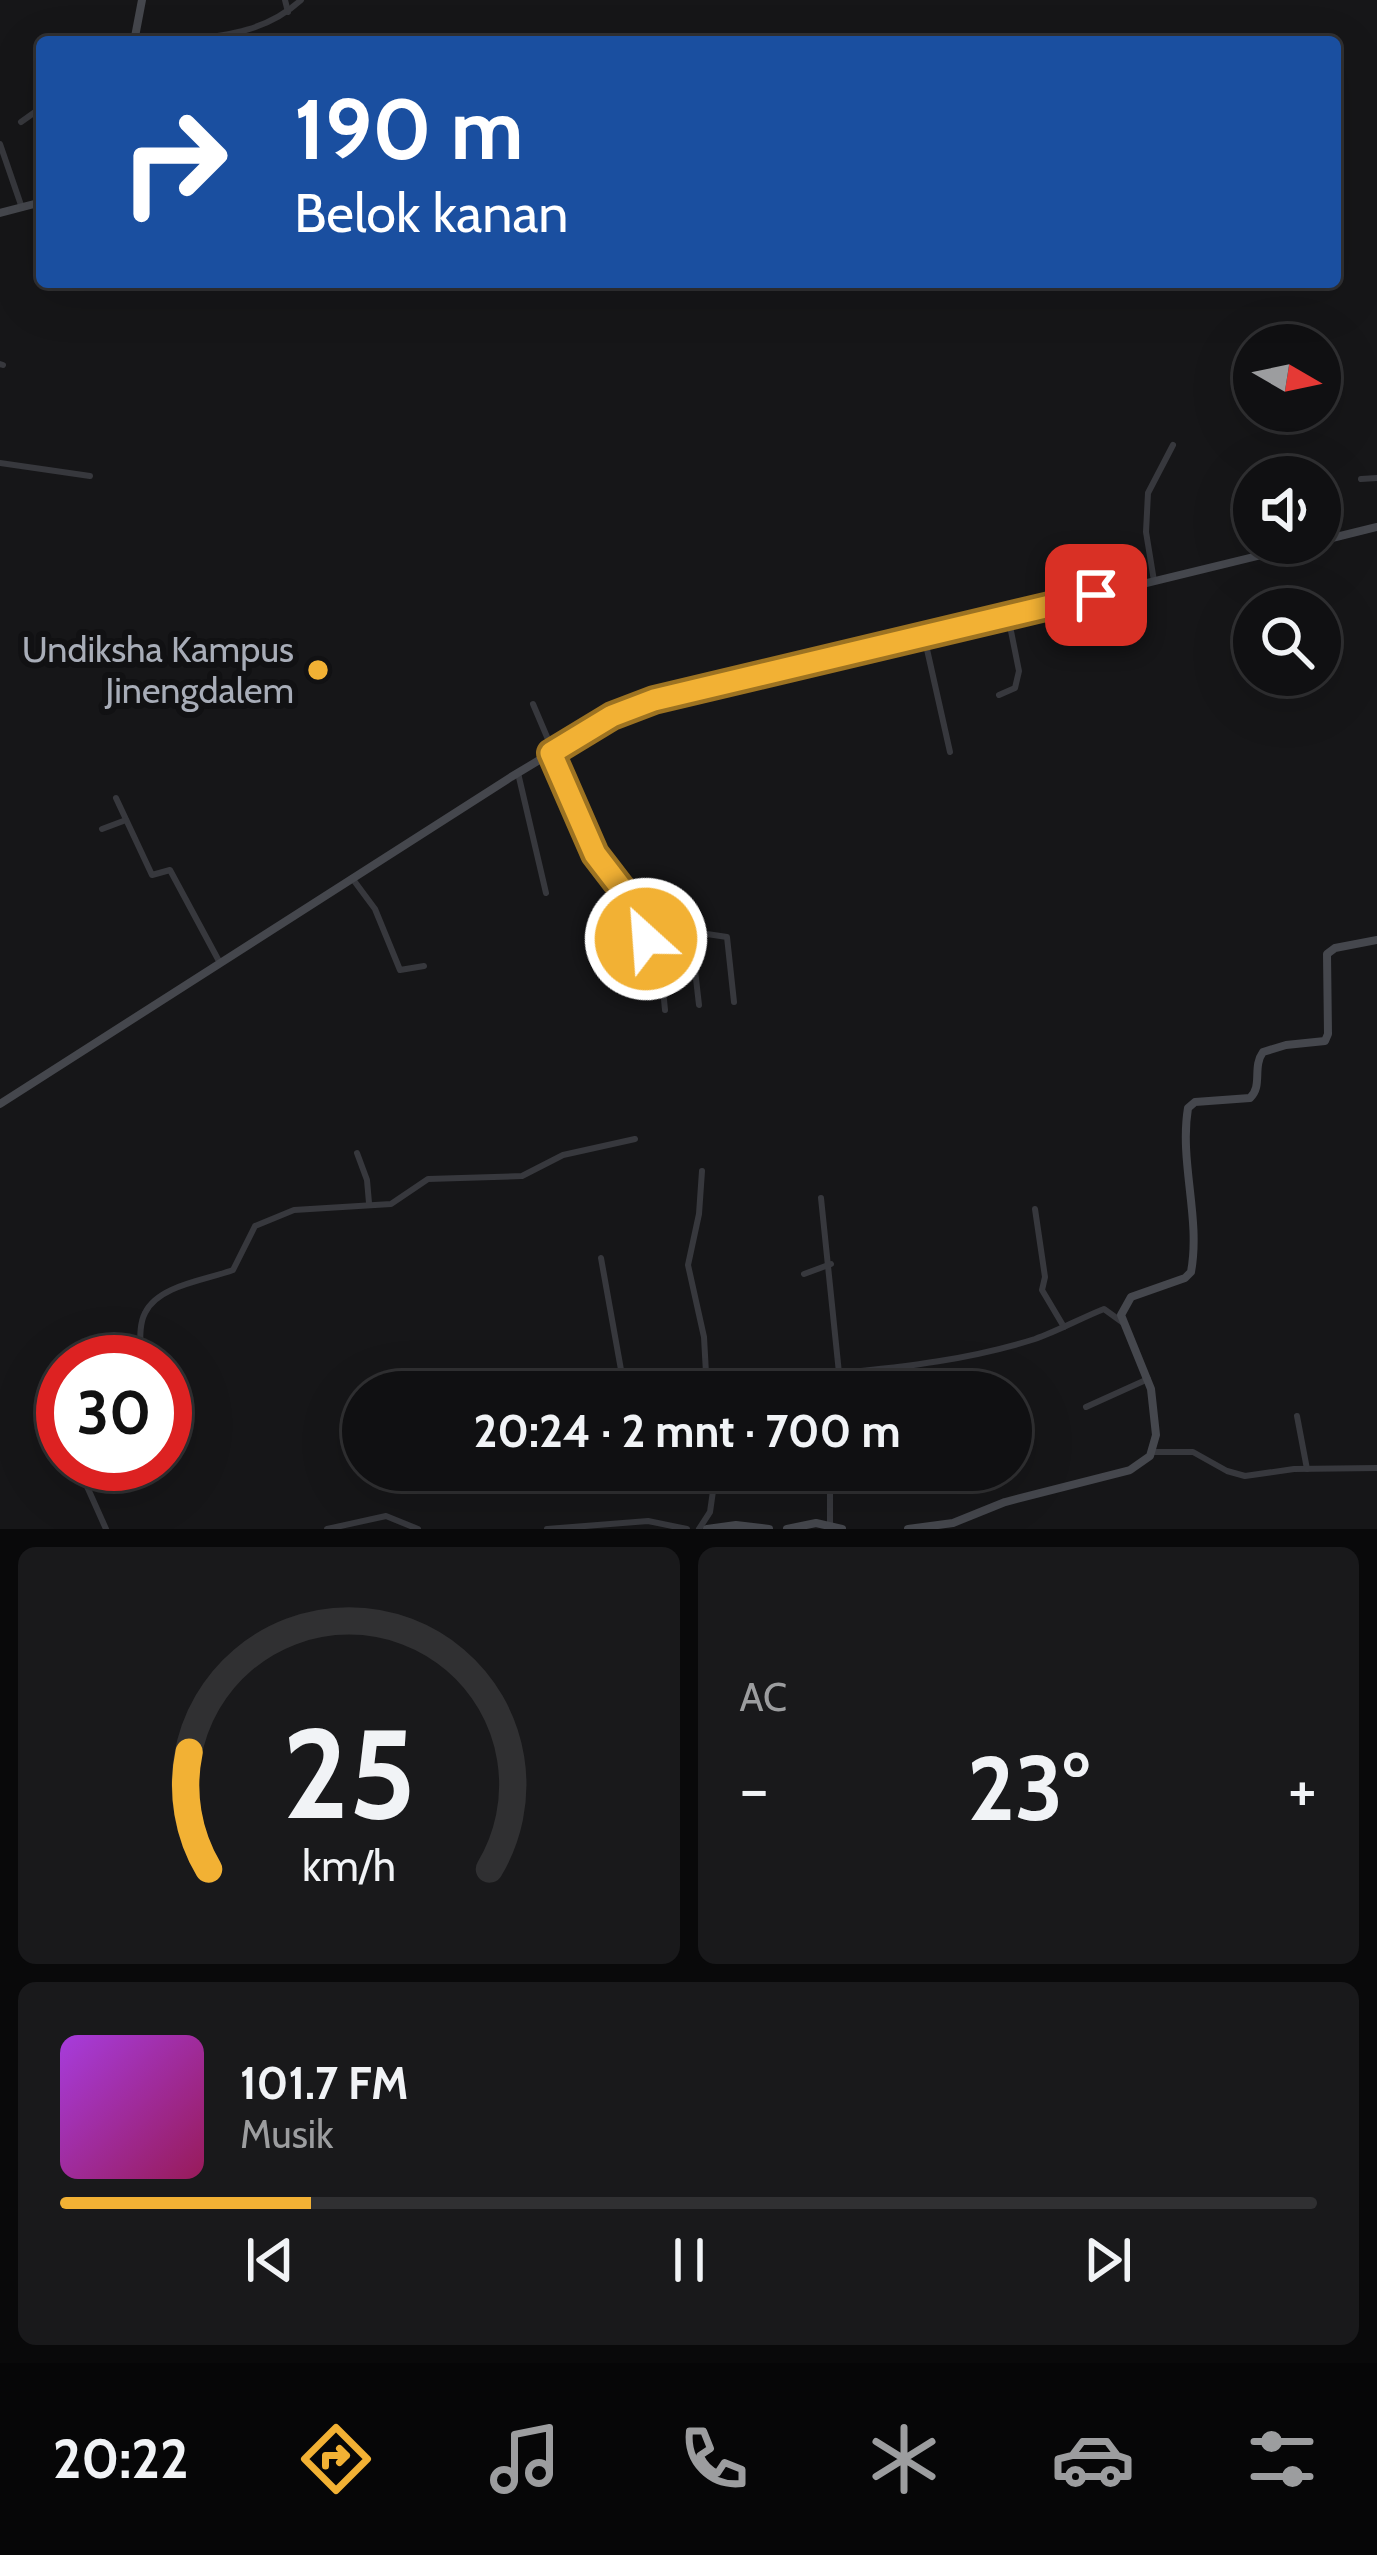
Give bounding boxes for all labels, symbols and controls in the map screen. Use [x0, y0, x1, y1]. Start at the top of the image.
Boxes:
text: 190 m [294, 78, 523, 180]
icon: right [96, 84, 252, 240]
text: Belok kanan [294, 180, 569, 246]
north arrow [1233, 324, 1341, 432]
map controls [1233, 324, 1341, 696]
button: sound [1233, 456, 1341, 564]
pin [1045, 544, 1147, 646]
icon: arrive [1063, 562, 1129, 628]
button: search [1233, 588, 1341, 696]
place label: Undiksha Kampus Jinengdalem [22, 627, 294, 712]
marker: Undiksha Kampus Jinengdalem [305, 657, 331, 683]
position arrow [583, 876, 709, 1002]
speed limit sign: 30 [36, 1335, 192, 1491]
text: 20:24 · 2 mnt · 700 m [473, 1404, 901, 1458]
text: AC [740, 1673, 787, 1721]
text: 25 [282, 1698, 415, 1849]
text: 23° [967, 1733, 1089, 1843]
text: − [740, 1748, 769, 1829]
text: + [1288, 1748, 1317, 1829]
text: km/h [302, 1839, 396, 1891]
text: 101.7 FM [240, 2056, 408, 2110]
text: Musik [240, 2110, 334, 2158]
icon: previous [237, 2227, 303, 2293]
icon: pause [656, 2227, 722, 2293]
icon: next [1075, 2227, 1141, 2293]
icon: directions [294, 2417, 378, 2501]
icon: music [483, 2417, 567, 2501]
icon: phone [672, 2417, 756, 2501]
icon: climate [862, 2417, 946, 2501]
icon: car [1051, 2417, 1135, 2501]
icon: filters [1240, 2417, 1324, 2501]
text: 20:22 [53, 2426, 188, 2492]

